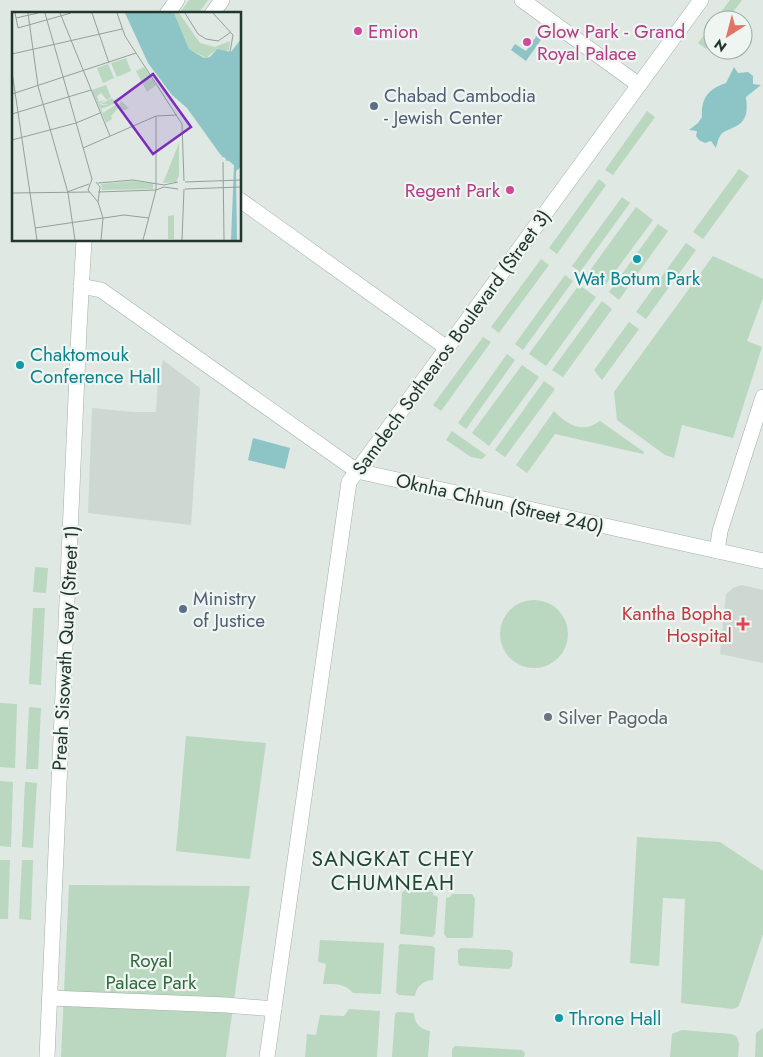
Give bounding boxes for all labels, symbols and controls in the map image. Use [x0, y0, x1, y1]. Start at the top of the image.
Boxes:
north arrow [703, 10, 753, 60]
inset map [12, 12, 241, 241]
place label: Emion [368, 18, 419, 45]
place label: Glow Park - Grand Royal Palace [537, 18, 685, 67]
marker: Emion [352, 25, 364, 37]
text: N [710, 34, 731, 57]
marker: Glow Park - Grand Royal Palace [521, 36, 533, 48]
place label: Chabad Cambodia - Jewish Center [384, 82, 536, 131]
marker: Chabad Cambodia - Jewish Center [368, 100, 380, 112]
place label: Regent Park [405, 177, 501, 204]
marker: Regent Park [504, 184, 516, 196]
street label: Samdech Sothearos Boulevard (Street 3) [346, 204, 557, 481]
marker: Wat Botum Park [631, 253, 643, 265]
place label: Wat Botum Park [574, 265, 701, 292]
place label: Chaktomouk Conference Hall [30, 341, 161, 390]
marker: Chaktomouk Conference Hall [14, 359, 26, 371]
street label: Oknha Chhun (Street 240) [393, 466, 607, 541]
street label: Preah Sisowath Quay (Street 1) [46, 525, 85, 771]
place label: Ministry of Justice [193, 585, 265, 634]
place label: Kantha Bopha Hospital [622, 600, 732, 649]
marker: Ministry of Justice [177, 603, 189, 615]
marker: Kantha Bopha Hospital [736, 617, 750, 631]
place label: Silver Pagoda [558, 704, 668, 731]
marker: Silver Pagoda [542, 711, 554, 723]
district label: SANGKAT CHEY CHUMNEAH [312, 844, 474, 898]
park label: Royal Palace Park [106, 947, 197, 996]
place label: Throne Hall [569, 1005, 661, 1032]
marker: Throne Hall [553, 1012, 565, 1024]

